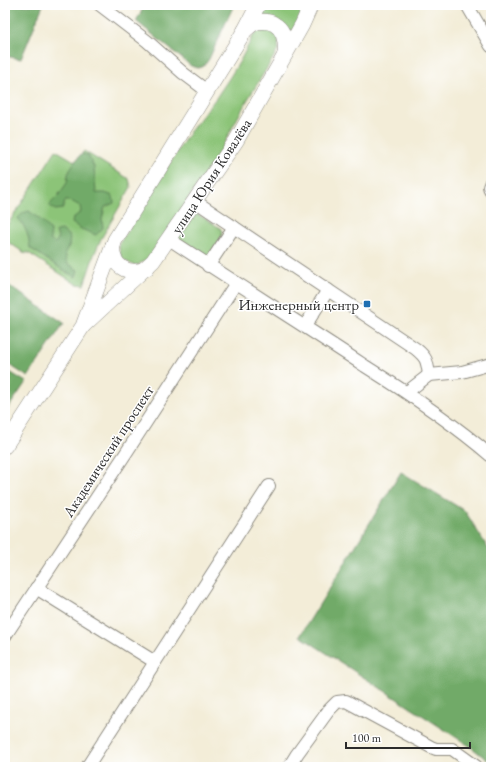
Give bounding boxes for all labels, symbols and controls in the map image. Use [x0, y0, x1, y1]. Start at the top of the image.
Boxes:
street label: улица Юрия Ковалёва [167, 115, 255, 237]
place label: Инженерный центр [238, 295, 359, 314]
marker: Инженерный центр [362, 299, 372, 309]
street label: Академический проспект [58, 382, 158, 521]
scale bar [346, 724, 470, 750]
text: 100 m [352, 730, 382, 746]

